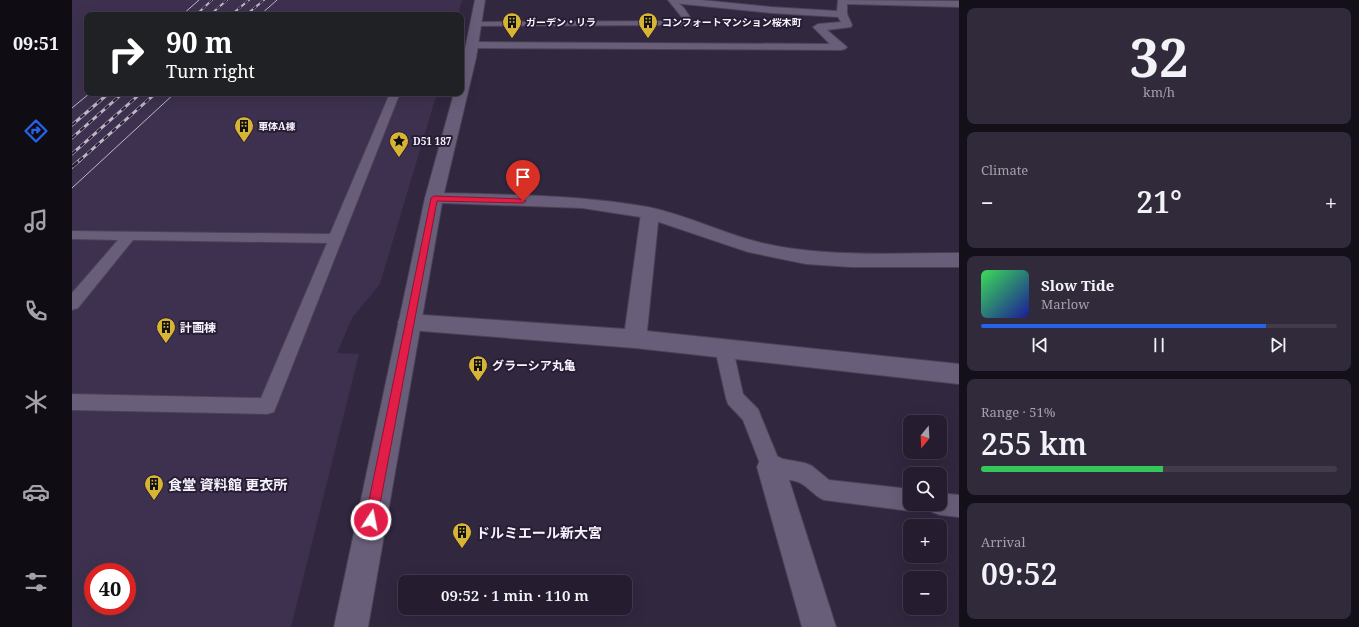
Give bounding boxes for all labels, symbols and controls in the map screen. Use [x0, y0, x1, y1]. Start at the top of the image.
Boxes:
building icon: ガーデン・リラ [501, 11, 523, 39]
building icon: コンフォートマンション桜木町 [637, 11, 659, 39]
place label: ガーデン・リラ [526, 15, 596, 29]
place label: コンフォートマンション桜木町 [662, 15, 802, 29]
text: 32 [1130, 21, 1188, 92]
text: 90 m [166, 23, 233, 61]
icon: right [100, 28, 152, 80]
text: 09:51 [13, 31, 59, 55]
text: Turn right [166, 59, 255, 83]
text: km/h [1143, 83, 1175, 101]
building icon: 車体A棟 [233, 115, 255, 143]
icon: directions [22, 117, 50, 145]
place label: 車体A棟 [258, 119, 296, 133]
place icon: D51 187 [388, 130, 410, 158]
place label: D51 187 [413, 134, 452, 148]
pin [506, 160, 540, 201]
text: Climate [981, 161, 1028, 179]
icon: arrive [512, 166, 534, 188]
text: 21° [1136, 181, 1182, 222]
text: − [981, 187, 994, 217]
text: + [1325, 187, 1337, 217]
icon: music [22, 207, 50, 235]
text: Slow Tide [1041, 275, 1114, 295]
text: Marlow [1041, 295, 1089, 313]
icon: phone [22, 297, 50, 325]
building icon: 計画棟 [155, 316, 177, 344]
place label: 計画棟 [180, 319, 216, 336]
icon: previous [1029, 334, 1051, 356]
icon: pause [1148, 334, 1170, 356]
icon: next [1267, 334, 1289, 356]
building icon: グラーシア丸亀 [467, 354, 489, 382]
place label: グラーシア丸亀 [492, 357, 576, 374]
icon: climate [22, 388, 50, 416]
text: Range · 51% [981, 403, 1055, 421]
north arrow [903, 415, 947, 459]
map controls [903, 415, 947, 615]
text: 255 km [981, 423, 1087, 464]
button: search [903, 467, 947, 511]
building icon: 食堂 資料館 更衣所 [143, 473, 165, 501]
place label: 食堂 資料館 更衣所 [168, 475, 287, 494]
icon: car [22, 478, 50, 506]
position arrow [350, 499, 392, 541]
button: + [903, 519, 947, 563]
building icon: ドルミエール新大宮 [451, 521, 473, 549]
place label: ドルミエール新大宮 [476, 523, 602, 542]
text: Arrival [981, 533, 1025, 551]
text: 09:52 [981, 553, 1057, 594]
speed limit sign: 40 [84, 563, 136, 615]
icon: filters [22, 568, 50, 596]
button: − [903, 571, 947, 615]
text: 09:52 · 1 min · 110 m [441, 585, 589, 605]

